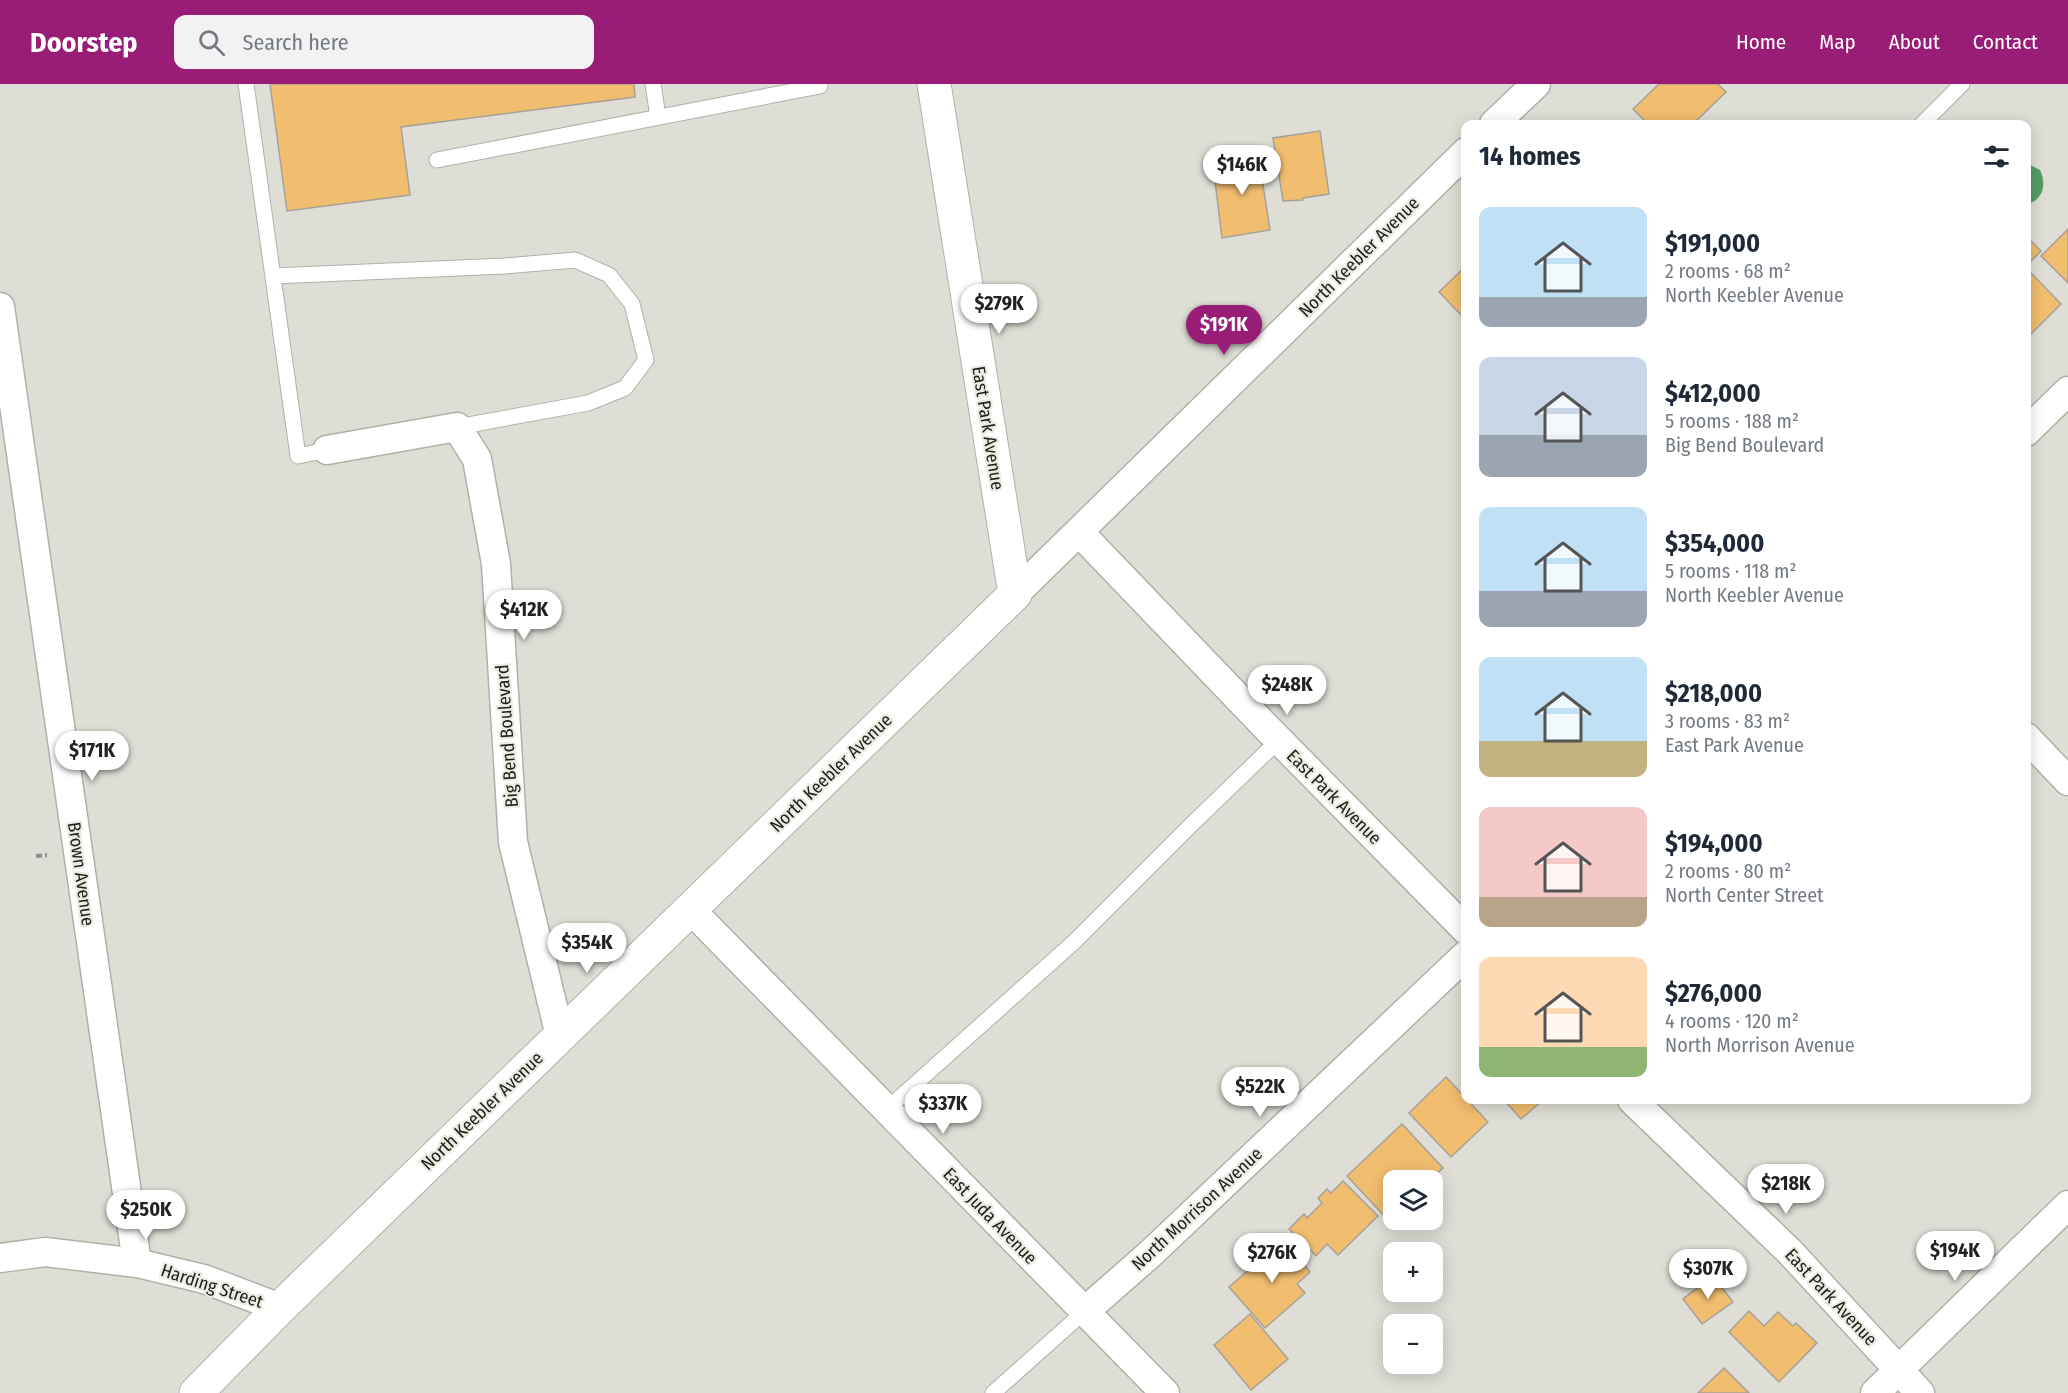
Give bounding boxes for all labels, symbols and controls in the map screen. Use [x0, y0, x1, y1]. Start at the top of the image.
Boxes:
search box [174, 15, 594, 69]
text: Doorstep [30, 26, 138, 59]
icon: search [195, 26, 228, 59]
text: Search here [243, 29, 349, 56]
text: Home [1736, 29, 1786, 55]
text: Map [1819, 29, 1856, 55]
text: About [1889, 29, 1940, 55]
text: Contact [1973, 29, 2038, 55]
icon: filters [1980, 140, 2013, 173]
text: 14 homes [1479, 141, 1581, 172]
pin: $146K [1200, 145, 1284, 196]
text: $146K [1217, 152, 1267, 176]
street label: North Keebler Avenue [1294, 192, 1424, 322]
text: $191,000 [1665, 228, 1760, 259]
icon: home [1527, 231, 1599, 303]
text: 2 rooms · 68 m² [1665, 259, 1791, 283]
text: North Keebler Avenue [1665, 283, 1844, 307]
pin: $279K [957, 284, 1041, 335]
text: $279K [974, 291, 1024, 315]
pin: $191K [1182, 305, 1266, 356]
text: $191K [1200, 312, 1248, 336]
street label: East Park Avenue [967, 365, 1009, 492]
text: $412,000 [1665, 378, 1761, 409]
icon: home [1527, 381, 1599, 453]
text: 5 rooms · 188 m² [1665, 409, 1799, 433]
text: Big Bend Boulevard [1665, 433, 1824, 457]
text: $354,000 [1665, 528, 1764, 559]
icon: home [1527, 531, 1599, 603]
text: 5 rooms · 118 m² [1665, 559, 1796, 583]
text: North Keebler Avenue [1665, 583, 1844, 607]
pin: $412K [482, 590, 566, 641]
text: $412K [500, 597, 548, 621]
street label: Big Bend Boulevard [491, 664, 523, 808]
pin: $248K [1245, 665, 1329, 716]
text: $248K [1261, 672, 1313, 696]
text: $218,000 [1665, 678, 1762, 709]
icon: home [1527, 681, 1599, 753]
street label: North Keebler Avenue [765, 709, 897, 837]
text: 3 rooms · 83 m² [1665, 709, 1790, 733]
pin: $171K [50, 731, 134, 782]
text: East Park Avenue [1665, 733, 1804, 757]
text: $171K [69, 738, 115, 762]
street label: East Park Avenue [1282, 745, 1386, 849]
street label: Brown Avenue [63, 821, 99, 927]
text: $194,000 [1665, 828, 1763, 859]
icon: home [1527, 831, 1599, 903]
text: 2 rooms · 80 m² [1665, 859, 1791, 883]
text: North Center Street [1665, 883, 1824, 907]
pin: $354K [545, 923, 629, 974]
text: $354K [561, 930, 613, 954]
text: $276,000 [1665, 978, 1762, 1009]
icon: home [1527, 981, 1599, 1053]
text: 4 rooms · 120 m² [1665, 1009, 1799, 1033]
text: North Morrison Avenue [1665, 1033, 1855, 1057]
street label: North Keebler Avenue [416, 1047, 548, 1175]
pin: $522K [1218, 1067, 1302, 1118]
text: $522K [1235, 1074, 1285, 1098]
pin: $337K [901, 1084, 985, 1135]
text: $337K [919, 1091, 967, 1115]
street label: North Morrison Avenue [1127, 1143, 1267, 1275]
street label: East Juda Avenue [938, 1163, 1042, 1269]
pin: $218K [1744, 1164, 1828, 1215]
map controls [1383, 1170, 1443, 1374]
button: layers [1383, 1170, 1443, 1230]
text: $218K [1761, 1171, 1811, 1195]
pin: $250K [104, 1190, 188, 1241]
text: $250K [120, 1197, 172, 1221]
pin: $194K [1913, 1231, 1997, 1282]
pin: $276K [1230, 1233, 1314, 1284]
text: $194K [1930, 1238, 1980, 1262]
text: $276K [1247, 1240, 1297, 1264]
button: + [1383, 1242, 1443, 1302]
street label: East Park Avenue [1780, 1244, 1882, 1350]
pin: $307K [1666, 1249, 1750, 1300]
text: $307K [1683, 1256, 1733, 1280]
street label: Harding Street [158, 1259, 266, 1313]
button: − [1383, 1314, 1443, 1374]

